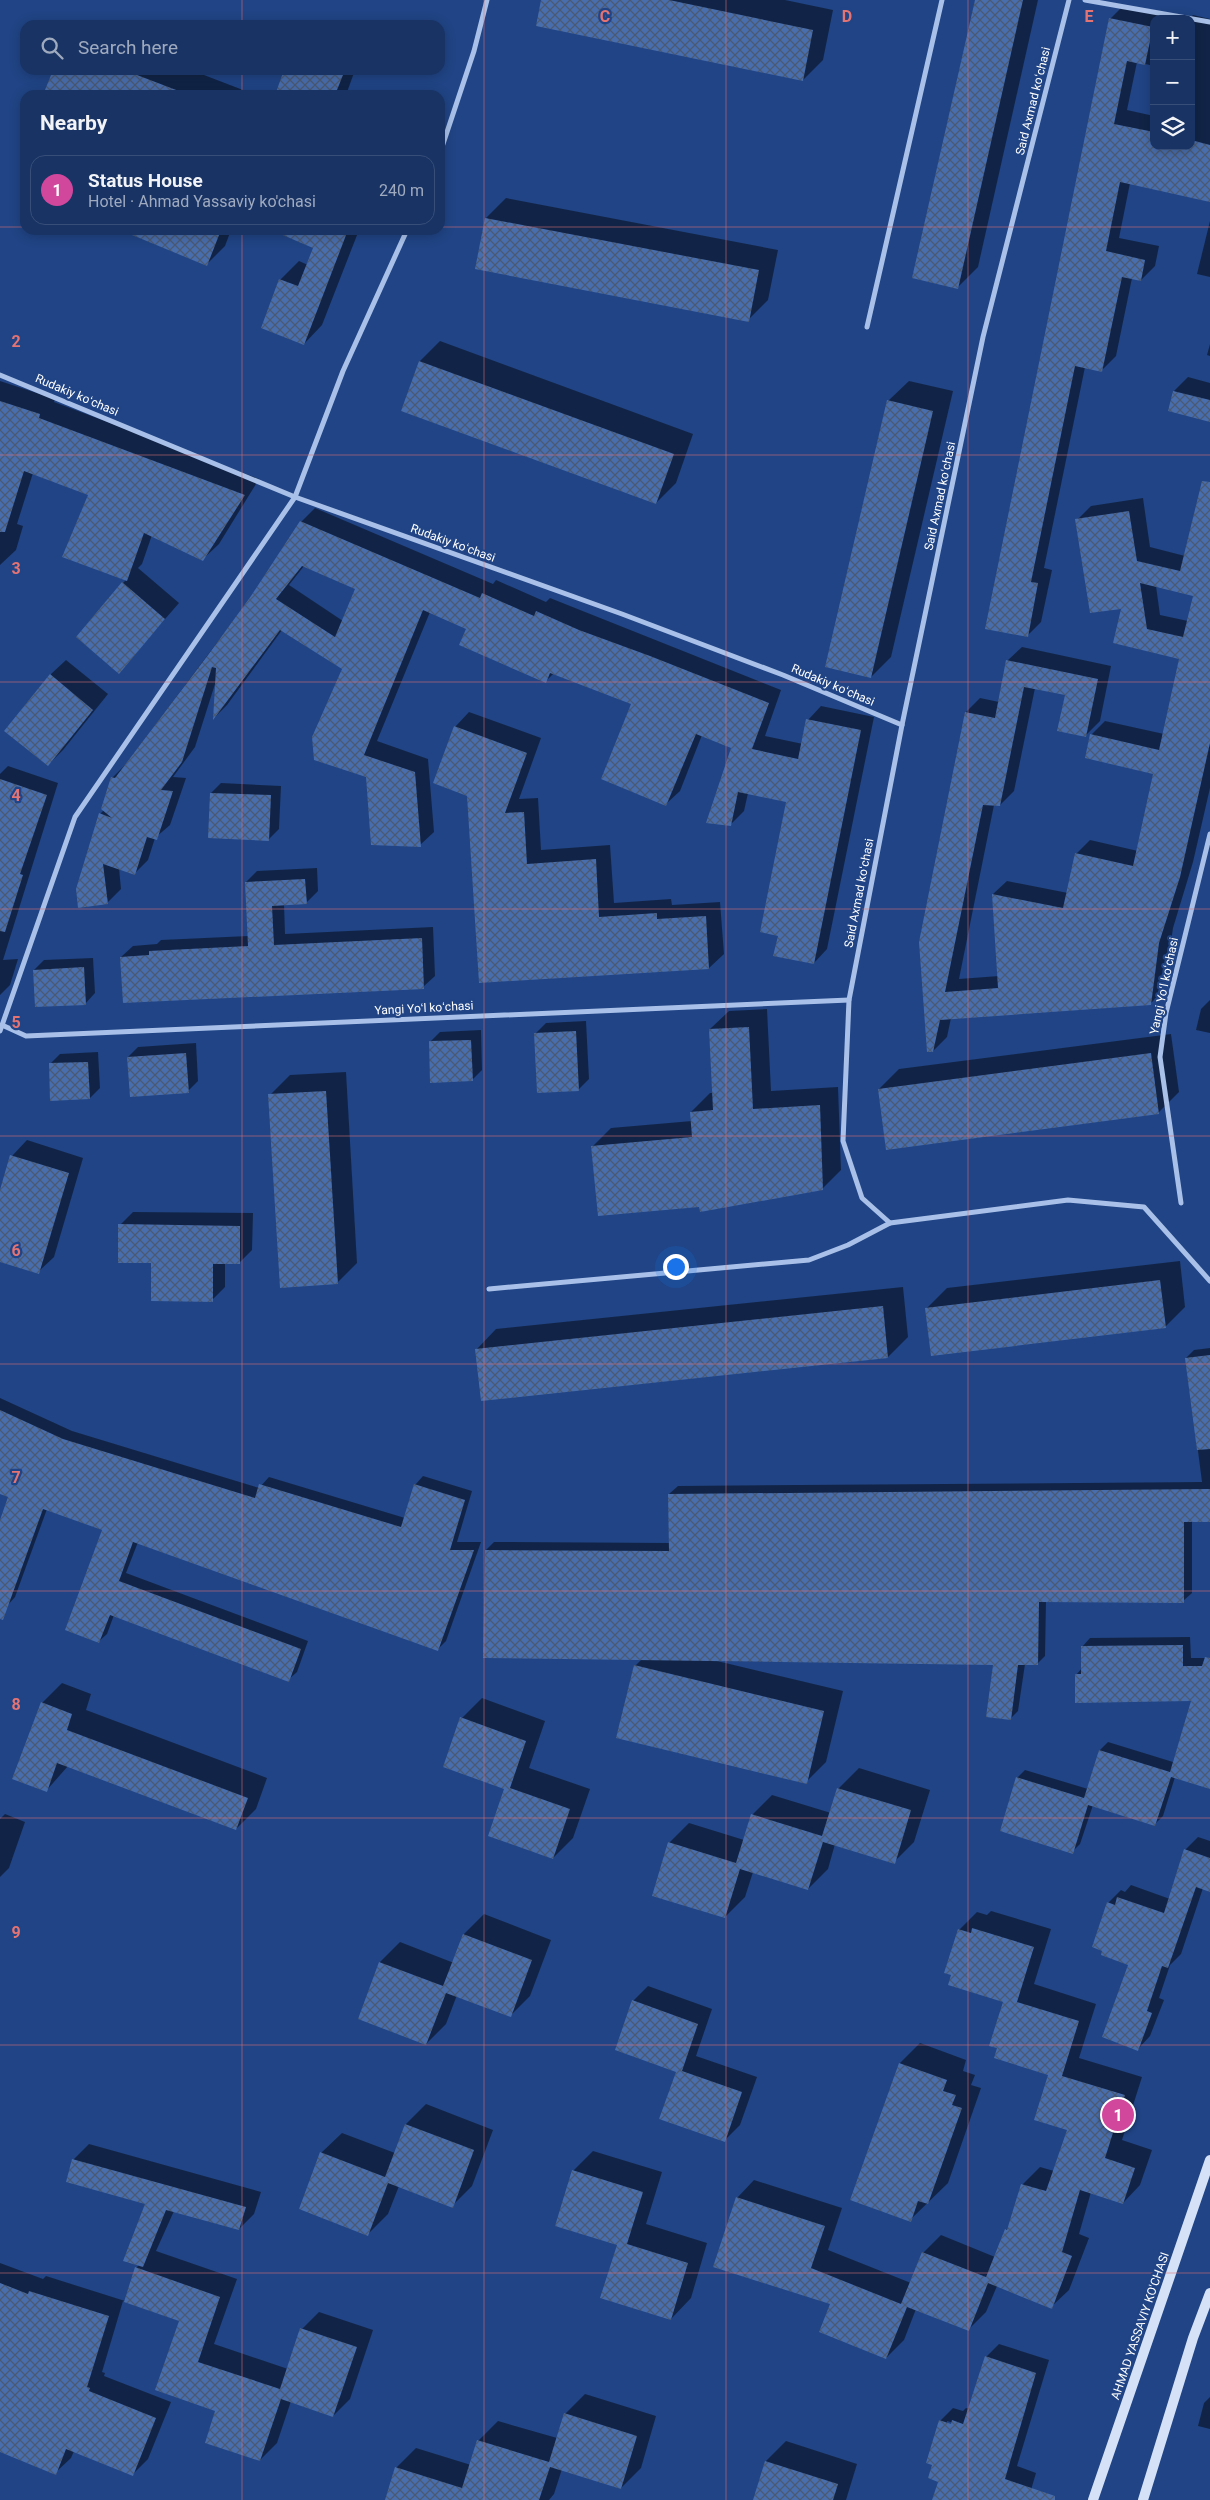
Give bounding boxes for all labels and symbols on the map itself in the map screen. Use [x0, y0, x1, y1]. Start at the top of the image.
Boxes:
text: C [600, 7, 610, 26]
text: D [842, 7, 852, 26]
text: E [1085, 7, 1094, 26]
street label: Said Axmad koʻchasi [1013, 45, 1053, 157]
text: 2 [11, 332, 21, 351]
street label: Rudakiy koʻchasi [33, 371, 121, 419]
street label: Said Axmad koʻchasi [922, 440, 958, 552]
street label: Rudakiy koʻchasi [409, 521, 497, 565]
text: 3 [11, 559, 21, 578]
street label: Rudakiy koʻchasi [789, 661, 877, 709]
text: 4 [11, 786, 21, 805]
street label: Said Axmad koʻchasi [842, 837, 876, 949]
street label: Yangi Yoʻl koʻchasi [1147, 936, 1181, 1036]
street label: Yangi Yoʻl koʻchasi [374, 998, 474, 1018]
text: 5 [11, 1013, 21, 1032]
text: 6 [11, 1241, 21, 1260]
your location [663, 1254, 689, 1280]
text: 7 [11, 1468, 21, 1487]
text: 8 [11, 1695, 21, 1714]
text: 9 [11, 1923, 21, 1942]
pin: 1 [1102, 2096, 1134, 2134]
street label: AHMAD YASSAVIY KO'CHASI [1108, 2250, 1172, 2402]

